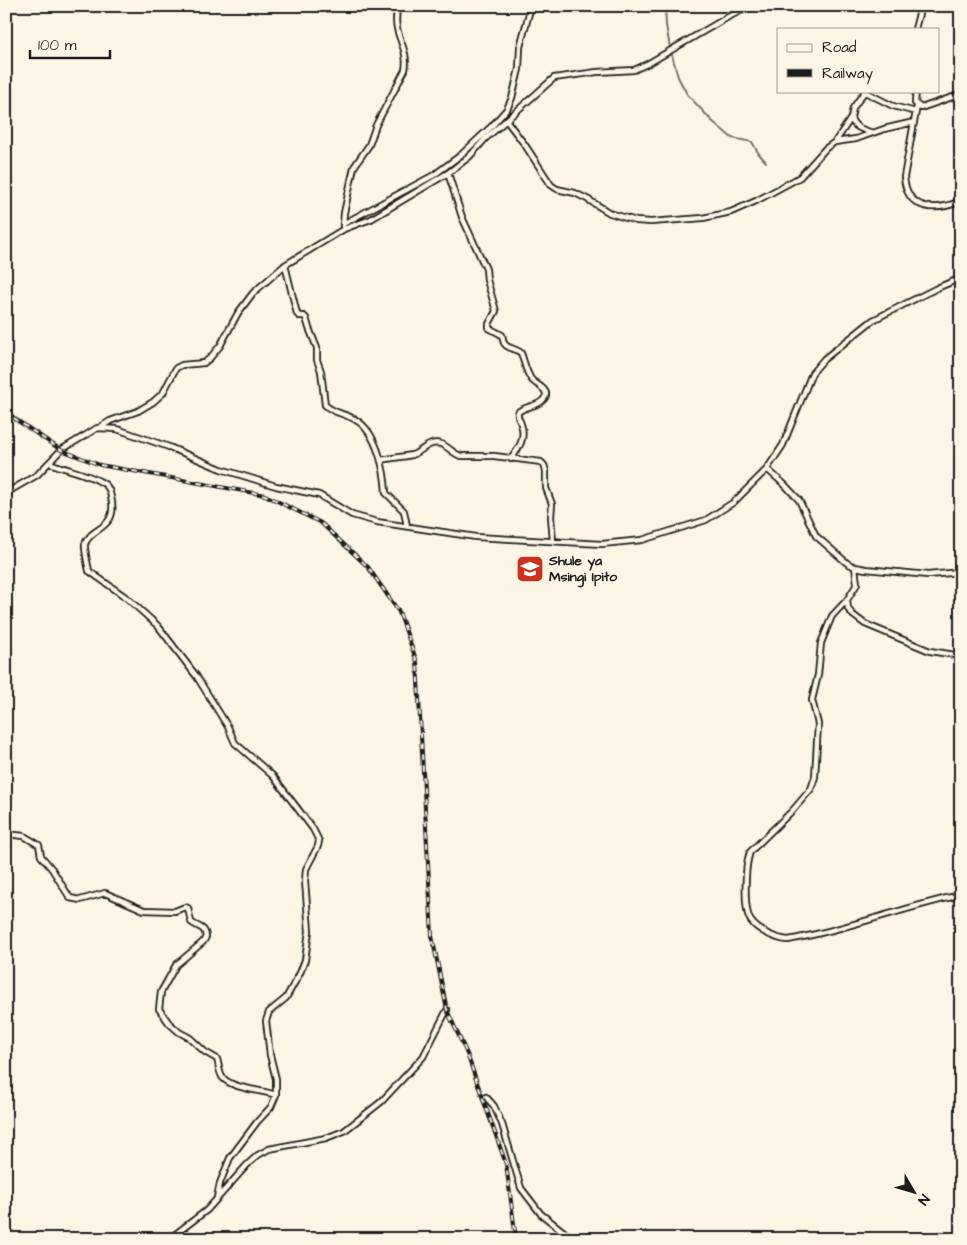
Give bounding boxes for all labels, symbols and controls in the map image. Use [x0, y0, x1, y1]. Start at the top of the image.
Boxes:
scale bar [30, 28, 110, 60]
legend [777, 28, 940, 92]
text: 100 m [38, 35, 77, 56]
text: Road [822, 37, 857, 58]
text: Railway [822, 63, 873, 85]
place label: Shule ya Msingi Ipito [548, 551, 617, 588]
school or university icon: Shule ya Msingi Ipito [515, 554, 545, 584]
north arrow [890, 1168, 940, 1218]
text: N [913, 1190, 934, 1209]

